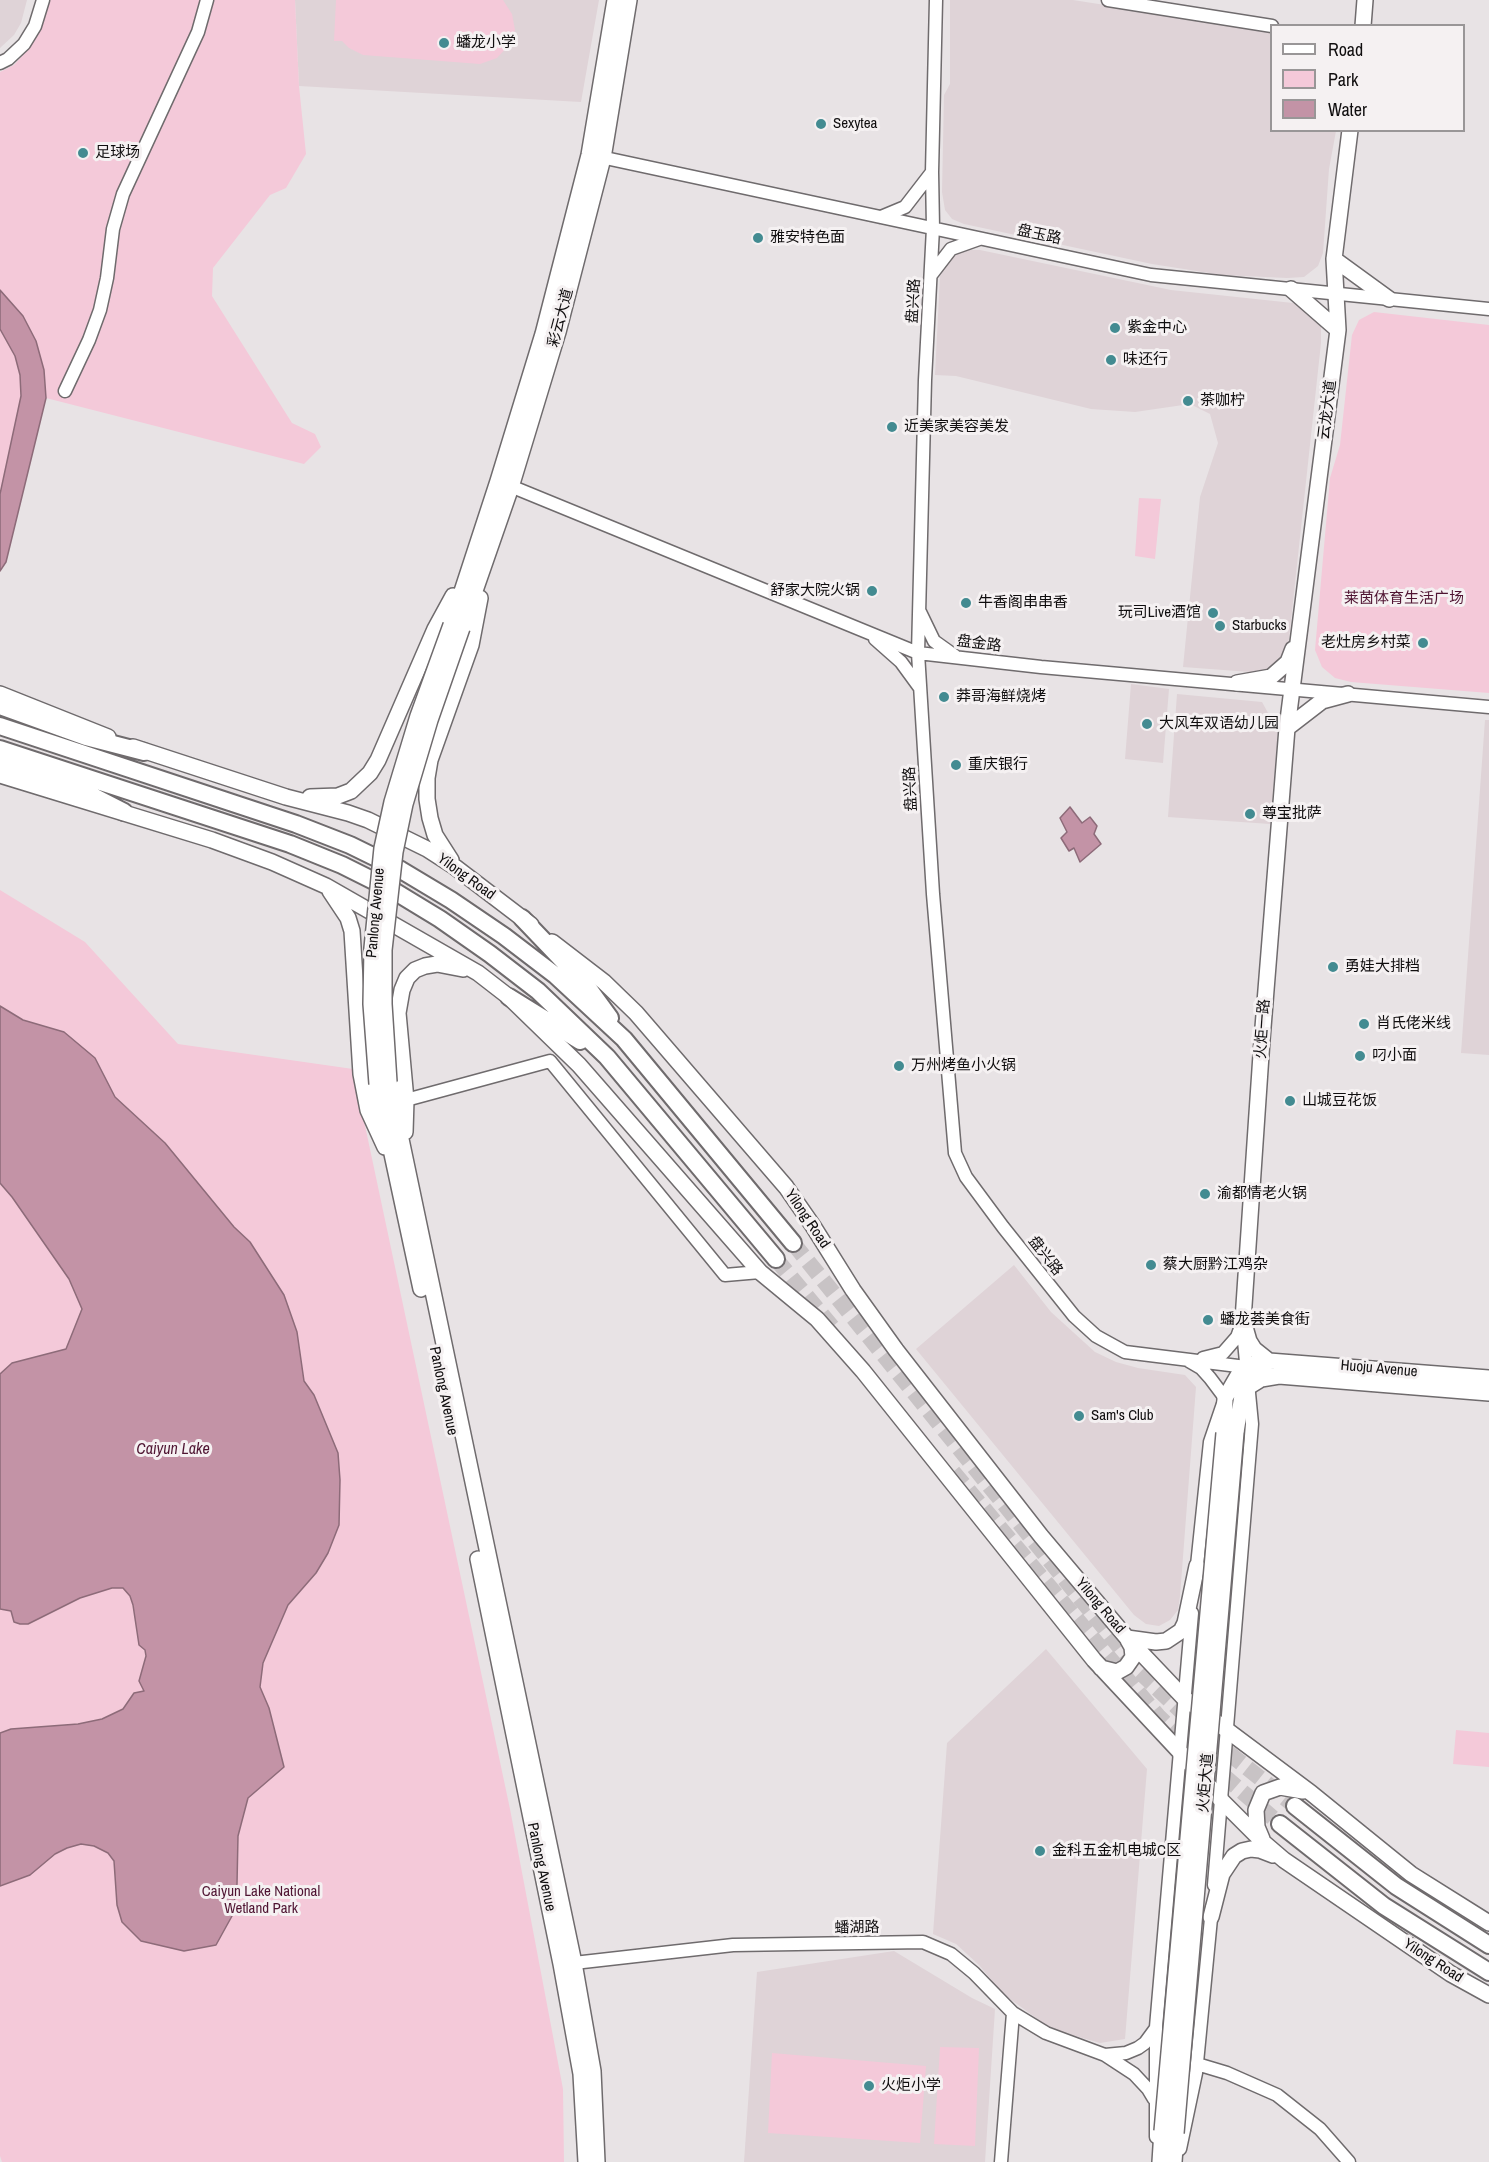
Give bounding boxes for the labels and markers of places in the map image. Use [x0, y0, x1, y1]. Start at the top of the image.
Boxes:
place label: 蟠龙小学 [456, 34, 516, 52]
marker: 蟠龙小学 [437, 36, 451, 50]
place label: Sexytea [833, 115, 877, 133]
marker: Sexytea [814, 117, 828, 131]
place label: 足球场 [95, 144, 140, 162]
marker: 足球场 [76, 146, 90, 160]
place label: 雅安特色面 [770, 229, 845, 247]
marker: 雅安特色面 [751, 231, 765, 245]
place label: 紫金中心 [1127, 319, 1187, 337]
marker: 紫金中心 [1108, 321, 1122, 335]
place label: 味还行 [1123, 351, 1168, 369]
marker: 味还行 [1104, 353, 1118, 367]
place label: 茶咖柠 [1200, 392, 1245, 410]
marker: 茶咖柠 [1181, 394, 1195, 408]
place label: 近美家美容美发 [904, 418, 1009, 436]
marker: 近美家美容美发 [885, 420, 899, 434]
place label: 舒家大院火锅 [770, 582, 860, 600]
marker: 舒家大院火锅 [865, 584, 879, 598]
place label: 牛香阁串串香 [978, 594, 1068, 612]
marker: 牛香阁串串香 [959, 596, 973, 610]
place label: 玩司Live酒馆 [1118, 604, 1201, 622]
marker: 玩司Live酒馆 [1206, 606, 1220, 620]
place label: Starbucks [1232, 617, 1287, 635]
marker: Starbucks [1213, 619, 1227, 633]
place label: 老灶房乡村菜 [1321, 634, 1411, 652]
marker: 老灶房乡村菜 [1416, 636, 1430, 650]
place label: 莽哥海鲜烧烤 [956, 688, 1046, 706]
marker: 莽哥海鲜烧烤 [937, 690, 951, 704]
place label: 大风车双语幼儿园 [1159, 715, 1279, 733]
marker: 大风车双语幼儿园 [1140, 717, 1154, 731]
place label: 重庆银行 [968, 756, 1028, 774]
marker: 重庆银行 [949, 758, 963, 772]
place label: 尊宝批萨 [1262, 805, 1322, 823]
marker: 尊宝批萨 [1243, 807, 1257, 821]
place label: 勇娃大排档 [1345, 958, 1420, 976]
marker: 勇娃大排档 [1326, 960, 1340, 974]
place label: 肖氏佬米线 [1376, 1015, 1451, 1033]
marker: 肖氏佬米线 [1357, 1017, 1371, 1031]
place label: 叼小面 [1372, 1047, 1417, 1065]
marker: 叼小面 [1353, 1049, 1367, 1063]
place label: 万州烤鱼小火锅 [911, 1057, 1016, 1075]
marker: 万州烤鱼小火锅 [892, 1059, 906, 1073]
place label: 山城豆花饭 [1302, 1092, 1377, 1110]
marker: 山城豆花饭 [1283, 1094, 1297, 1108]
place label: 渝都情老火锅 [1217, 1185, 1307, 1203]
marker: 渝都情老火锅 [1198, 1187, 1212, 1201]
place label: 蔡大厨黔江鸡杂 [1163, 1256, 1268, 1274]
marker: 蔡大厨黔江鸡杂 [1144, 1258, 1158, 1272]
place label: 蟠龙荟美食街 [1220, 1311, 1310, 1329]
marker: 蟠龙荟美食街 [1201, 1313, 1215, 1327]
place label: Sam's Club [1091, 1407, 1154, 1425]
marker: Sam's Club [1072, 1409, 1086, 1423]
place label: 金科五金机电城C区 [1052, 1842, 1181, 1860]
marker: 金科五金机电城C区 [1033, 1844, 1047, 1858]
place label: 火炬小学 [881, 2077, 941, 2095]
marker: 火炬小学 [862, 2079, 876, 2093]

